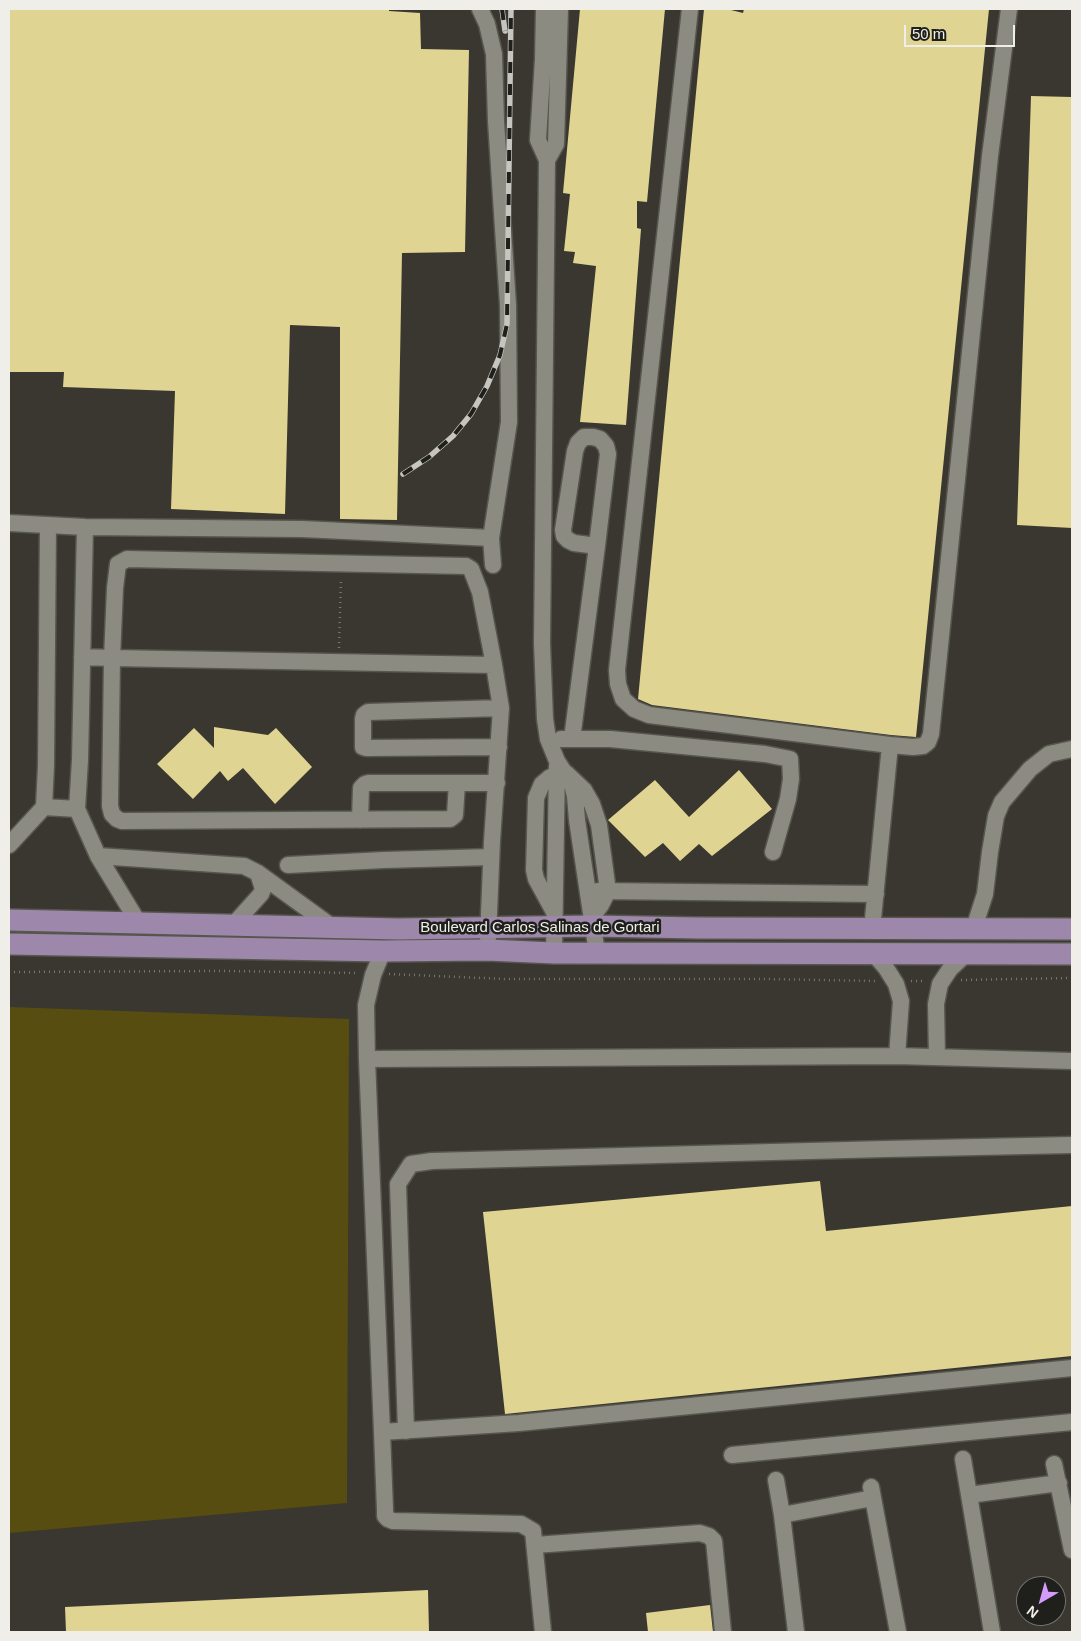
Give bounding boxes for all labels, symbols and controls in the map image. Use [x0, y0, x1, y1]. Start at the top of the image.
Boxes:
scale bar [906, 15, 1017, 47]
text: 50 m [912, 25, 945, 42]
street label: Boulevard Carlos Salinas de Gortari [420, 919, 660, 937]
north arrow [1016, 1576, 1066, 1626]
text: N [1023, 1603, 1041, 1621]

